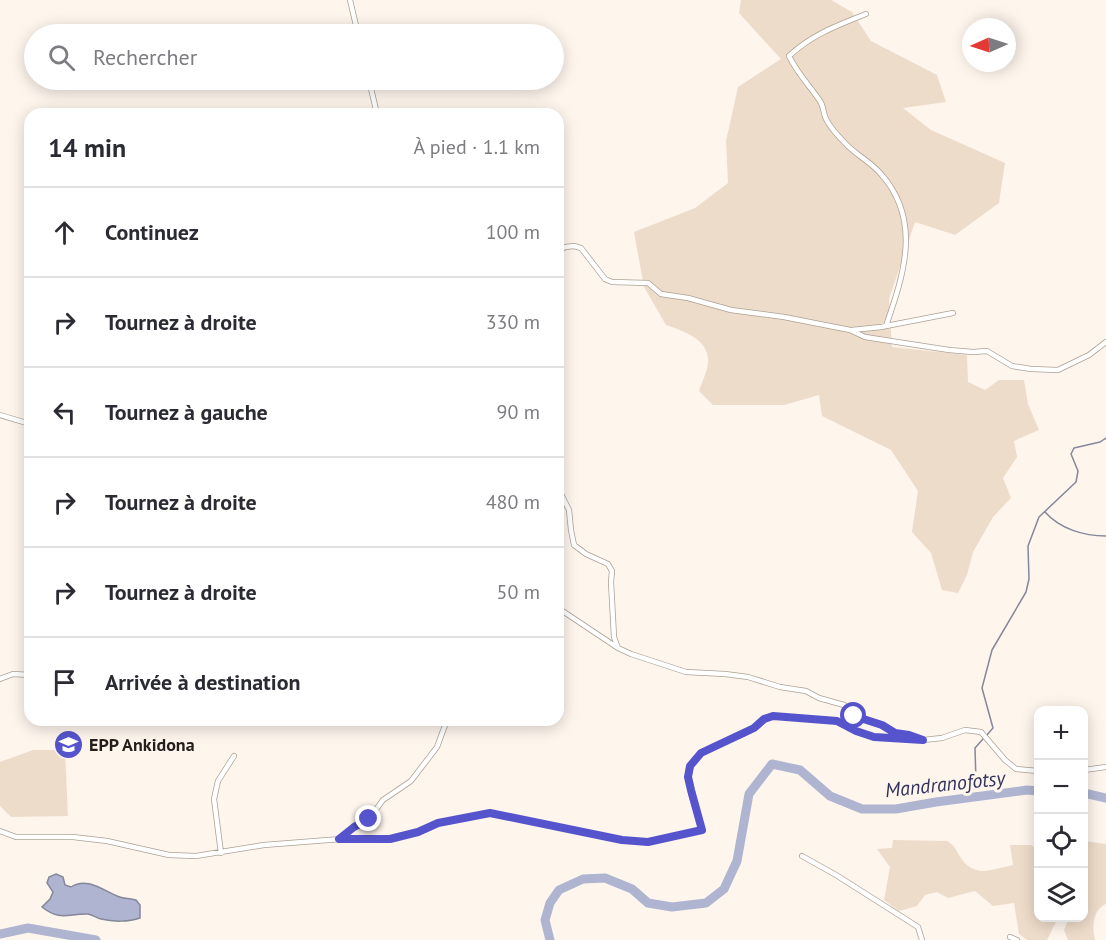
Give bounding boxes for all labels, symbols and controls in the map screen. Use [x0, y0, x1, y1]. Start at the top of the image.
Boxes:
north arrow [962, 18, 1016, 72]
search box [24, 24, 564, 90]
icon: search [45, 41, 78, 74]
text: Rechercher [93, 43, 197, 71]
text: 14 min [48, 131, 126, 164]
text: À pied · 1.1 km [413, 134, 540, 160]
icon: ahead [48, 216, 81, 249]
text: Continuez [105, 218, 199, 246]
text: 100 m [486, 219, 540, 245]
icon: right [48, 306, 81, 339]
text: Tournez à droite [105, 308, 257, 336]
text: 330 m [486, 309, 540, 335]
icon: left [48, 396, 81, 429]
text: Tournez à gauche [105, 398, 268, 426]
text: 90 m [497, 399, 540, 425]
icon: right [48, 486, 81, 519]
text: Tournez à droite [105, 488, 257, 516]
text: 480 m [486, 489, 540, 515]
icon: right [48, 576, 81, 609]
text: Tournez à droite [105, 578, 257, 606]
text: 50 m [497, 579, 540, 605]
icon: arrive [48, 666, 81, 699]
text: Arrivée à destination [105, 668, 301, 696]
route start [840, 702, 866, 728]
map controls [1034, 706, 1088, 922]
button: + [1034, 706, 1088, 760]
school or university icon: EPP Ankidona [52, 728, 84, 760]
place label: EPP Ankidona [89, 733, 195, 756]
button: − [1034, 760, 1088, 814]
water label: Mandranofotsy [884, 765, 1008, 803]
route end [355, 805, 381, 831]
button: locate [1034, 814, 1088, 868]
button: layers [1034, 868, 1088, 922]

